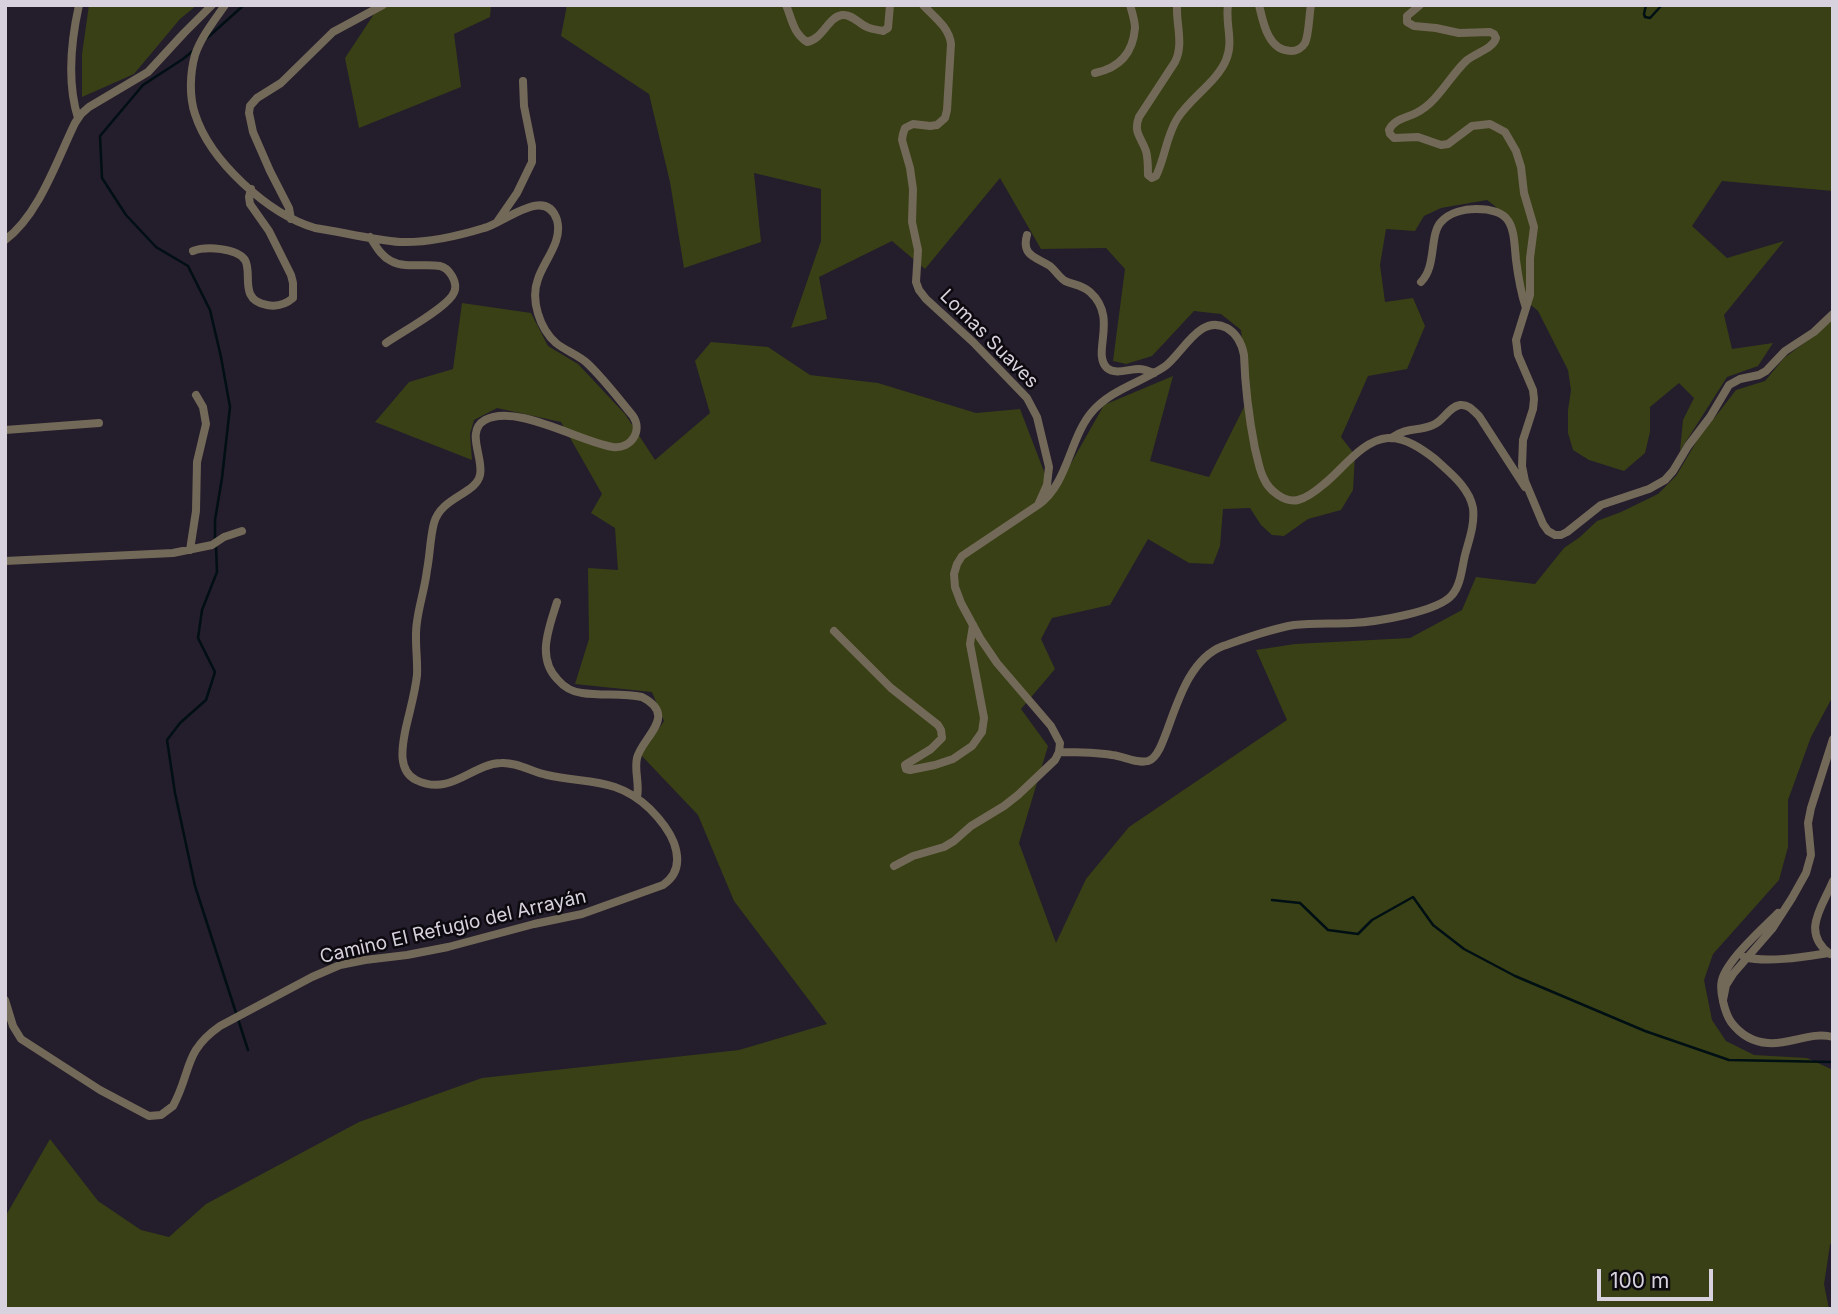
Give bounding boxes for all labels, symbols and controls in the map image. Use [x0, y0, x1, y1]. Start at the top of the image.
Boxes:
street label: Lomas Suaves [935, 285, 1043, 393]
street label: Camino El Refugio del Arrayán [318, 885, 588, 969]
scale bar [1600, 1254, 1716, 1298]
text: 100 m [1610, 1268, 1669, 1293]

